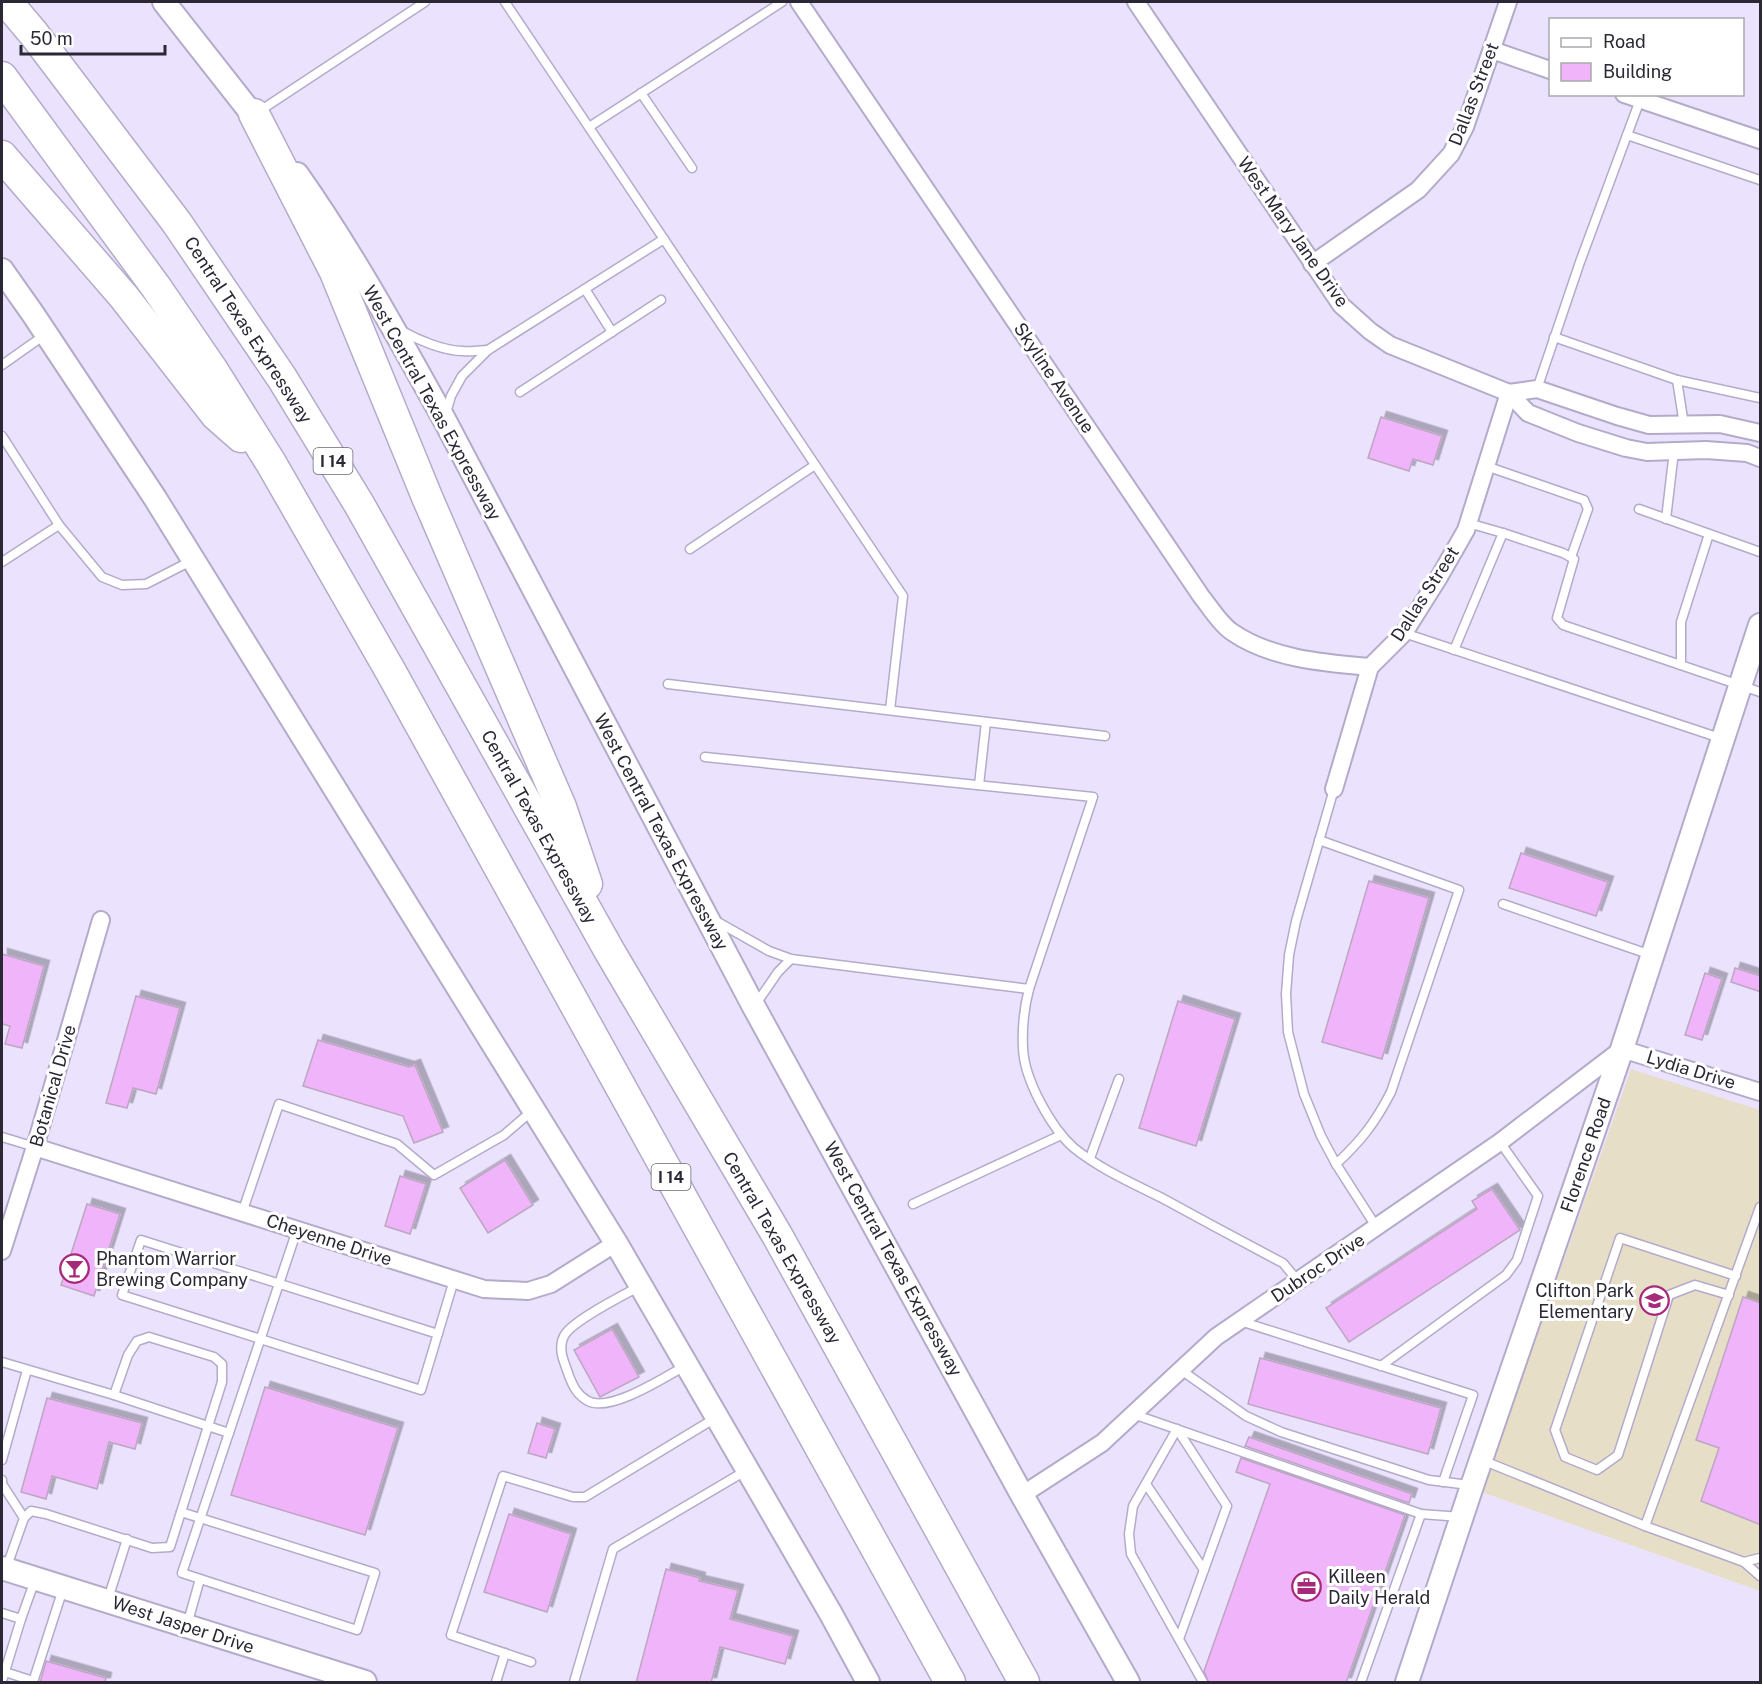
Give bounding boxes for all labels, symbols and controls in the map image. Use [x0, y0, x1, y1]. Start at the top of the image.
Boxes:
scale bar [21, 18, 165, 56]
legend [1549, 18, 1744, 96]
text: 50 m [30, 28, 73, 49]
text: Road [1603, 31, 1646, 52]
street label: Dallas Street [1444, 39, 1503, 148]
text: Building [1603, 61, 1672, 82]
street label: West Mary Jane Drive [1234, 153, 1353, 311]
street label: Central Texas Expressway [180, 232, 317, 427]
street label: West Central Texas Expressway [359, 282, 506, 524]
street label: Skyline Avenue [1010, 319, 1099, 437]
road number: I 14 [314, 448, 352, 474]
street label: Dallas Street [1386, 542, 1463, 645]
street label: West Central Texas Expressway [590, 710, 733, 954]
street label: Central Texas Expressway [477, 726, 602, 928]
street label: Botanical Drive [25, 1022, 80, 1149]
street label: Lydia Drive [1644, 1046, 1738, 1093]
street label: Florence Road [1556, 1095, 1615, 1215]
street label: West Central Texas Expressway [820, 1138, 967, 1380]
street label: Central Texas Expressway [719, 1148, 846, 1348]
road number: I 14 [652, 1164, 690, 1190]
street label: Cheyenne Drive [264, 1209, 395, 1270]
street label: Dubroc Drive [1267, 1229, 1368, 1306]
place label: Phantom Warrior Brewing Company [96, 1248, 248, 1290]
bar icon: Phantom Warrior Brewing Company [59, 1253, 91, 1285]
place label: Clifton Park Elementary [1535, 1280, 1634, 1322]
school or university icon: Clifton Park Elementary [1639, 1285, 1671, 1317]
place label: Killeen Daily Herald [1328, 1566, 1430, 1608]
office icon: Killeen Daily Herald [1291, 1571, 1323, 1603]
street label: West Jasper Drive [109, 1592, 257, 1657]

